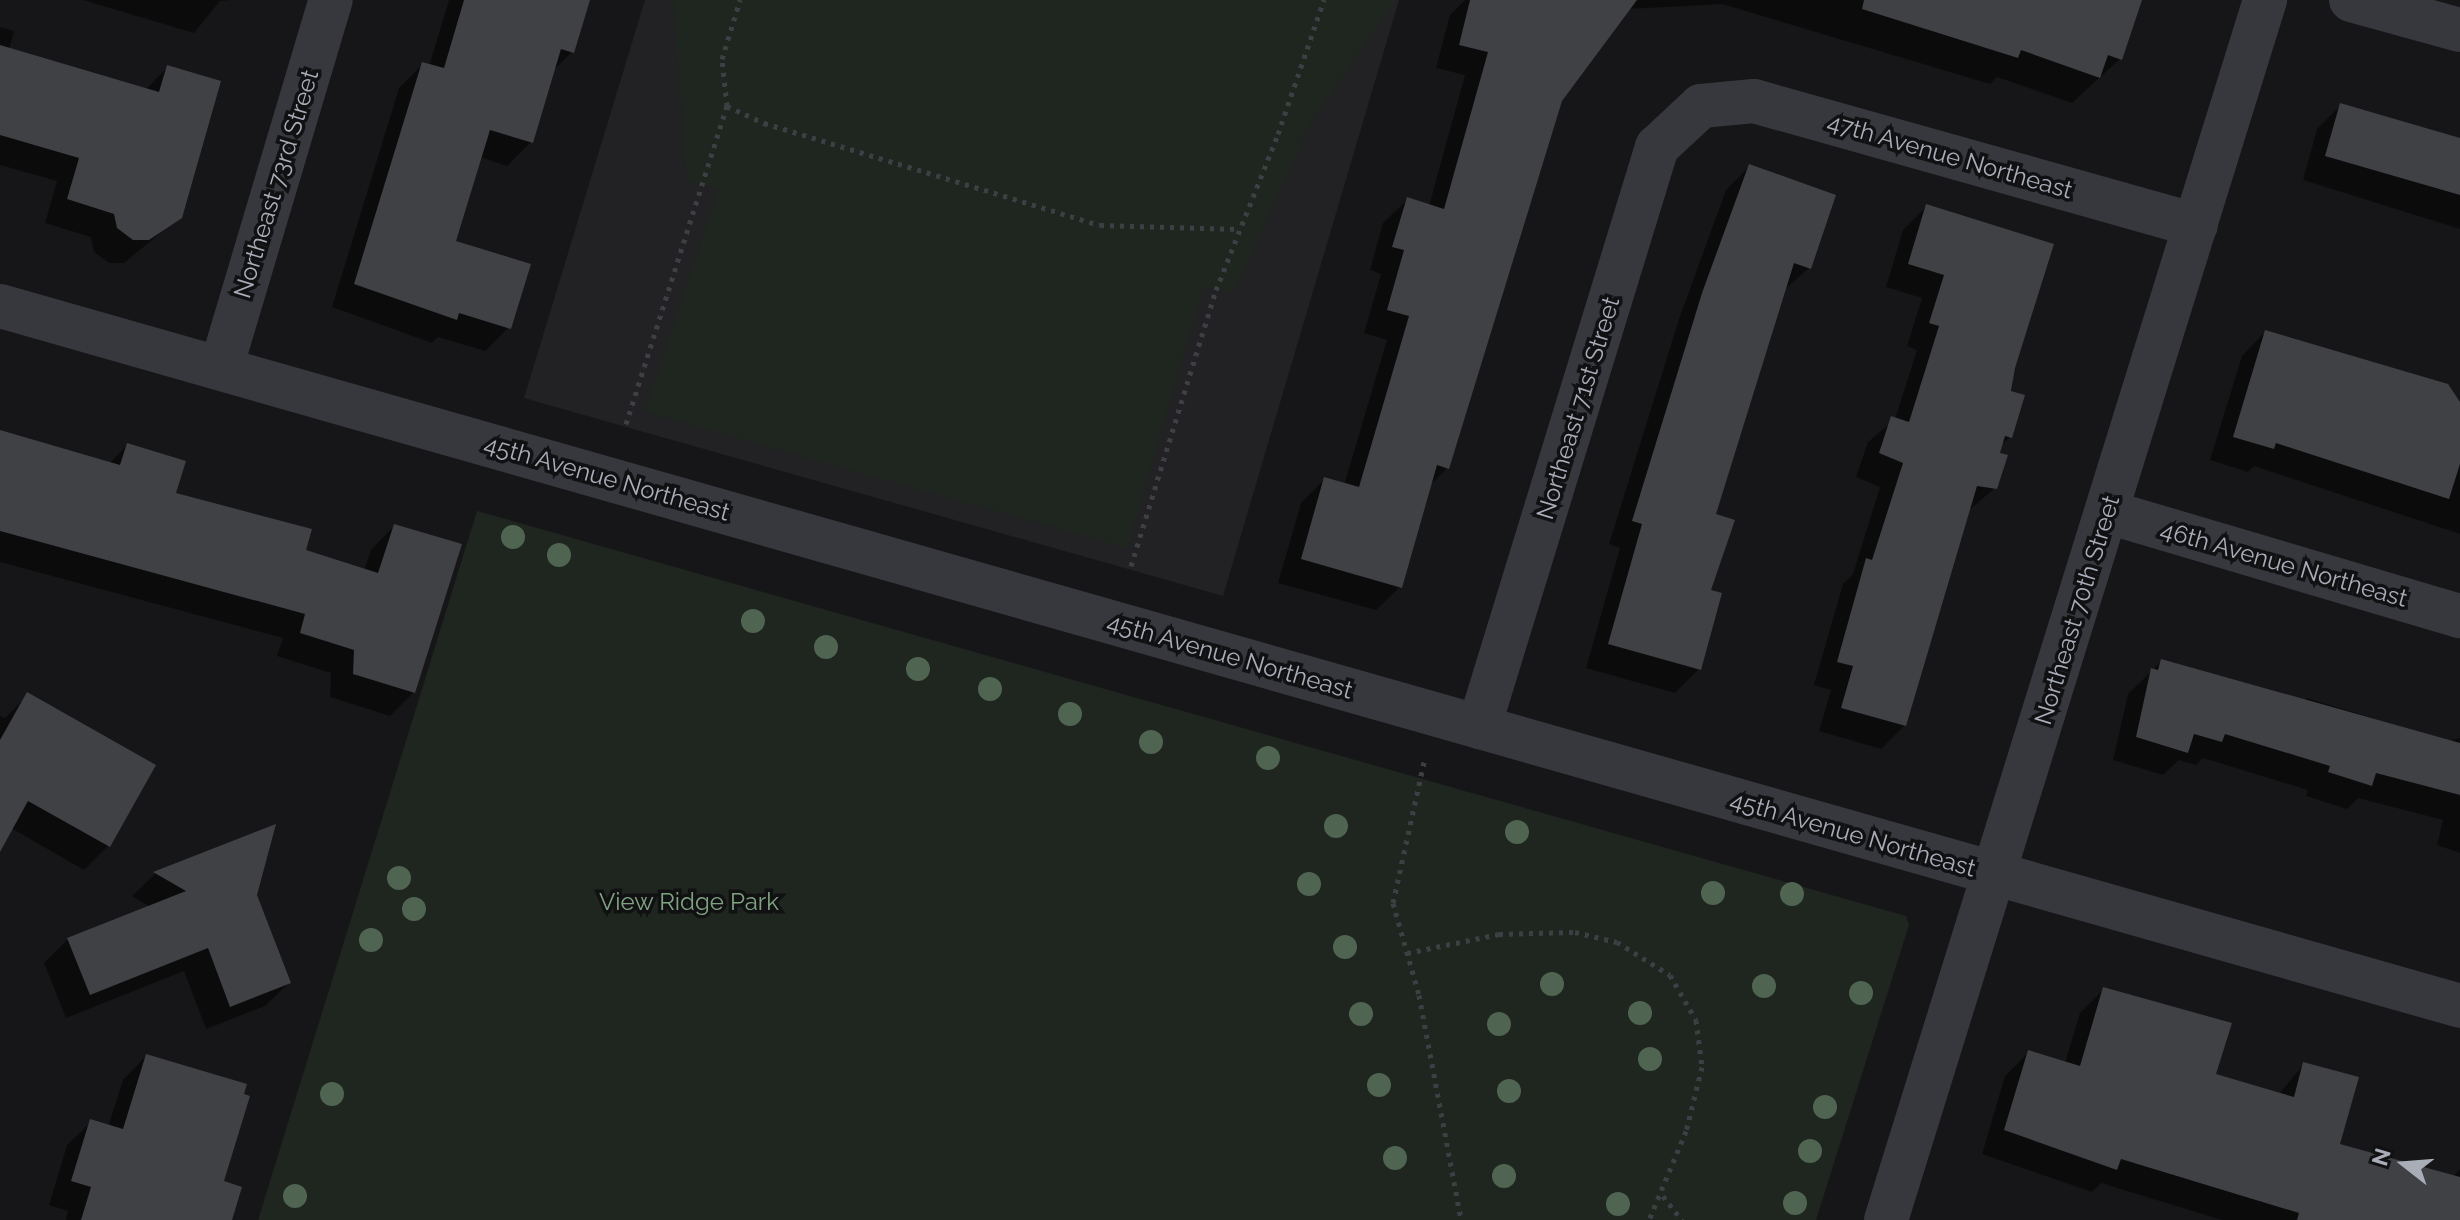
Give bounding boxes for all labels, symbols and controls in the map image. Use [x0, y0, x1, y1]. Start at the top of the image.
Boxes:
street label: Northeast 73rd Street [228, 66, 324, 302]
street label: 47th Avenue Northeast [1824, 107, 2076, 205]
street label: Northeast 71st Street [1530, 293, 1626, 523]
street label: 45th Avenue Northeast [481, 429, 733, 527]
street label: Northeast 70th Street [2028, 492, 2126, 728]
street label: 46th Avenue Northeast [2157, 515, 2411, 613]
street label: 45th Avenue Northeast [1104, 607, 1356, 705]
street label: 45th Avenue Northeast [1727, 785, 1979, 883]
park label: View Ridge Park [599, 888, 779, 916]
north arrow [2364, 1124, 2444, 1204]
text: N [2366, 1145, 2396, 1169]

